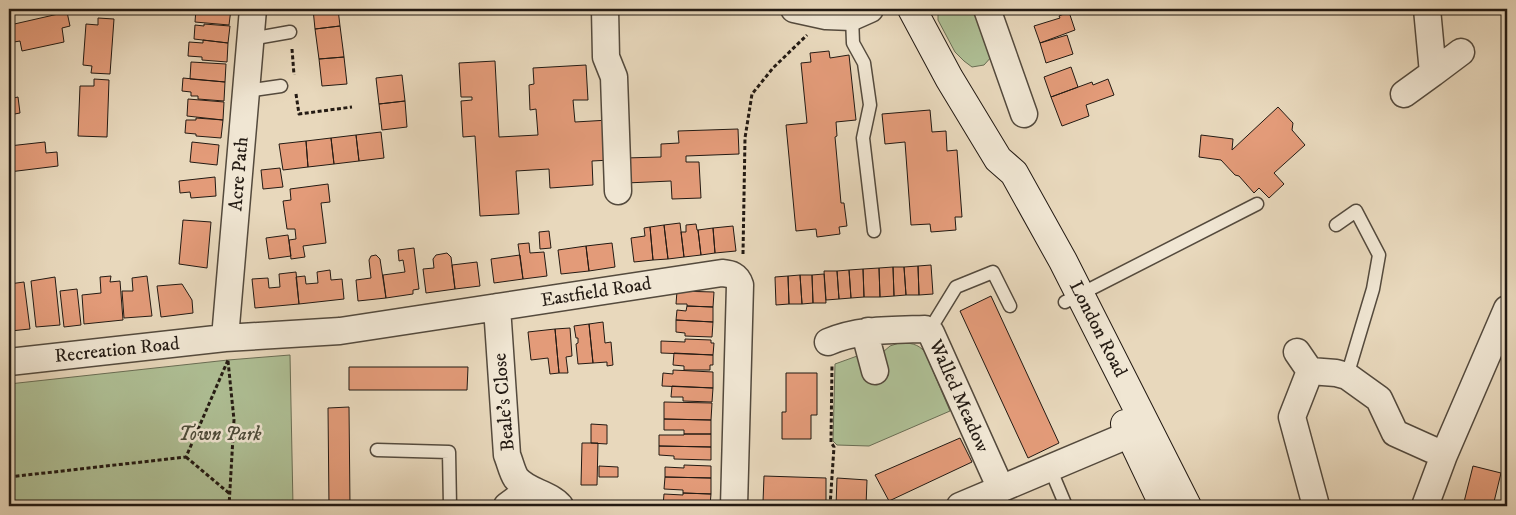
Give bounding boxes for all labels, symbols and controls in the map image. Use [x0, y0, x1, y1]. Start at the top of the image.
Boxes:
street label: Acre Path [224, 136, 254, 212]
street label: Eastfield Road [539, 272, 653, 312]
street label: London Road [1064, 277, 1132, 381]
street label: Recreation Road [54, 332, 181, 368]
street label: Walled Meadow [923, 335, 994, 456]
street label: Beale's Close [488, 352, 520, 452]
park label: Town Park [179, 423, 261, 446]

